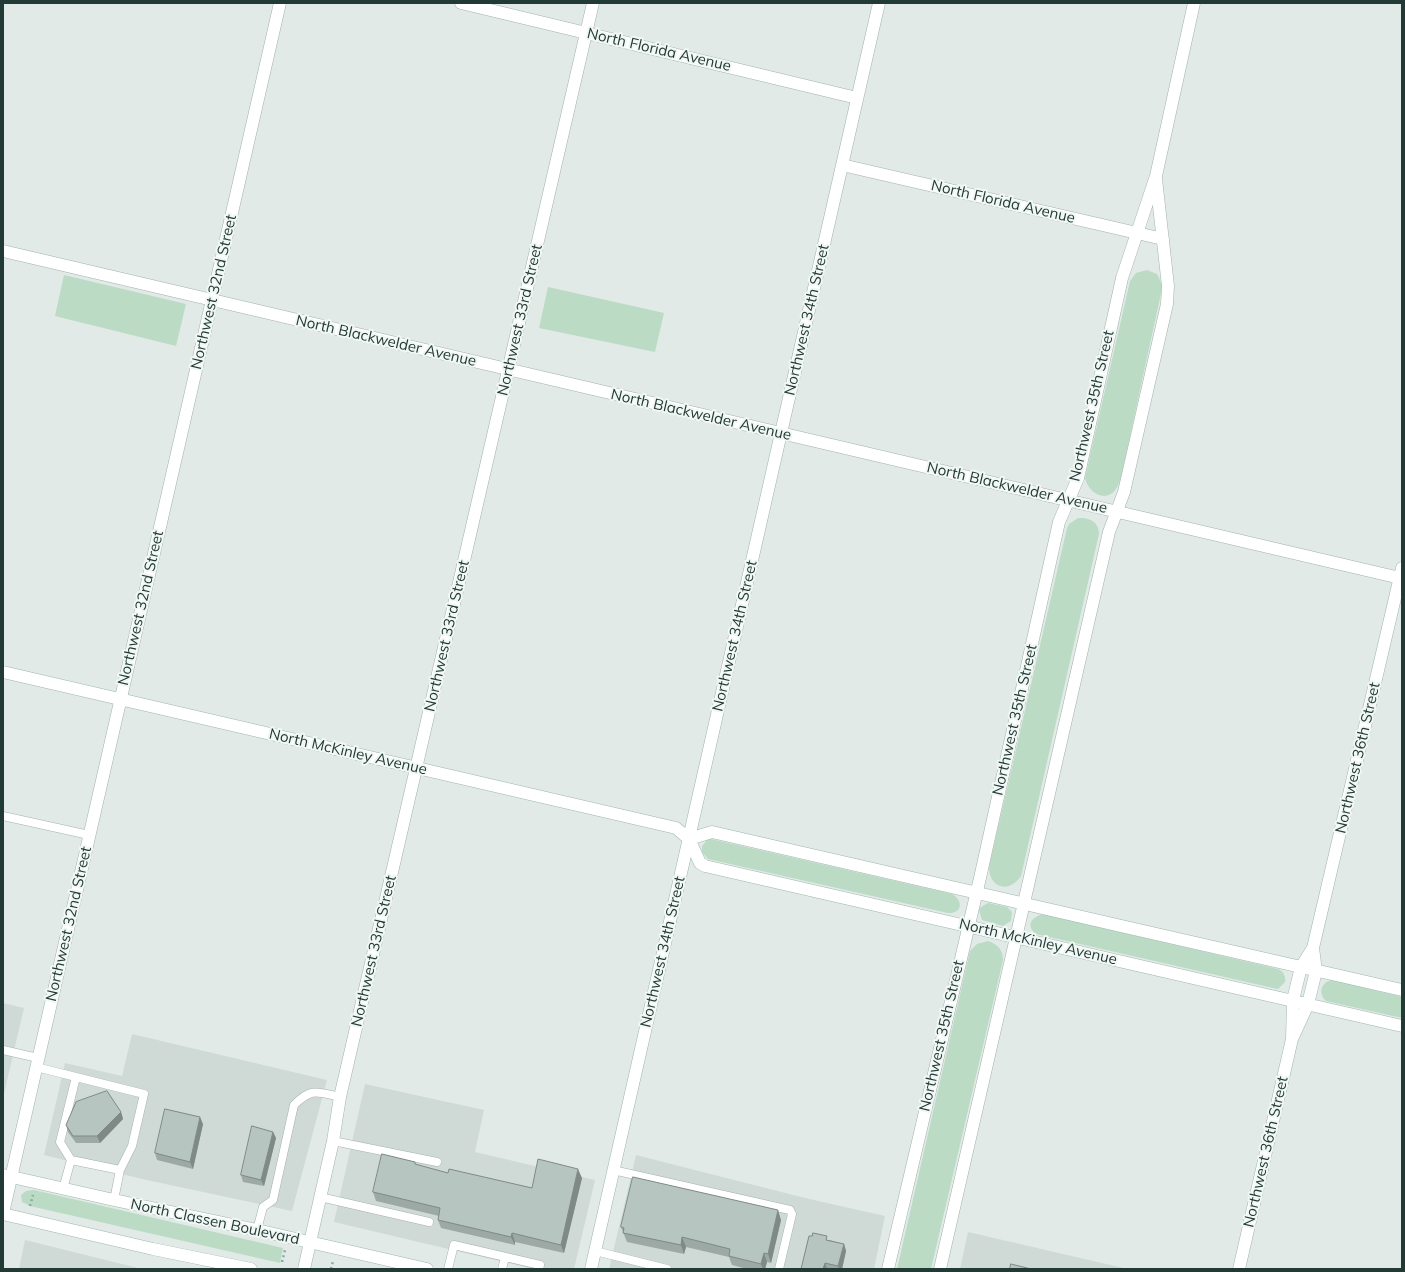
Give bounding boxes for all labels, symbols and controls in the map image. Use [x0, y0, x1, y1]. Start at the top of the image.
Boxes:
street label: North Florida Avenue [585, 25, 733, 75]
street label: North Florida Avenue [929, 177, 1077, 227]
street label: Northwest 32nd Street [187, 213, 241, 371]
street label: Northwest 33rd Street [494, 242, 546, 398]
street label: Northwest 34th Street [781, 243, 833, 397]
street label: North Blackwelder Avenue [294, 311, 478, 371]
street label: Northwest 35th Street [1066, 329, 1118, 483]
street label: North Blackwelder Avenue [609, 385, 793, 445]
street label: North Blackwelder Avenue [925, 458, 1109, 518]
street label: Northwest 32nd Street [114, 529, 168, 687]
street label: Northwest 33rd Street [421, 558, 473, 714]
street label: Northwest 34th Street [709, 559, 761, 713]
street label: Northwest 35th Street [989, 643, 1041, 797]
street label: Northwest 36th Street [1332, 681, 1384, 835]
street label: North McKinley Avenue [267, 725, 429, 779]
street label: Northwest 32nd Street [42, 845, 96, 1003]
street label: Northwest 33rd Street [348, 873, 400, 1029]
street label: Northwest 34th Street [637, 875, 689, 1029]
street label: North McKinley Avenue [957, 915, 1119, 969]
street label: Northwest 35th Street [916, 959, 968, 1113]
street label: Northwest 36th Street [1240, 1075, 1292, 1229]
street label: North Classen Boulevard [129, 1195, 301, 1249]

